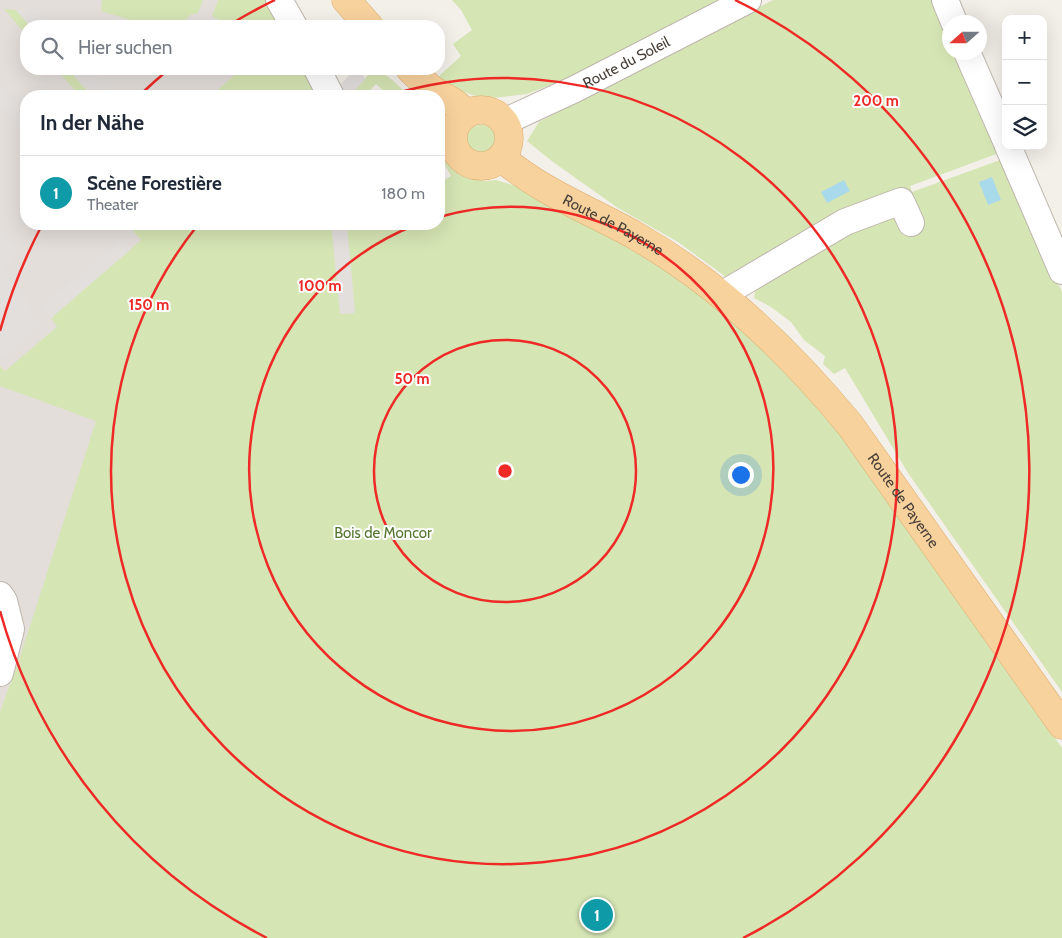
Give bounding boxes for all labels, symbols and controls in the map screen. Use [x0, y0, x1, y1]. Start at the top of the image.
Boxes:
north arrow [942, 15, 987, 60]
map controls [1002, 15, 1047, 150]
button: + [1002, 15, 1047, 60]
search box [20, 20, 445, 75]
street label: Route du Soleil [580, 33, 673, 92]
icon: search [38, 34, 66, 62]
text: Hier suchen [78, 36, 172, 59]
button: − [1002, 60, 1047, 105]
text: 200 m [853, 92, 899, 110]
button: layers [1002, 105, 1047, 150]
text: In der Nähe [40, 110, 144, 135]
text: Scène Forestière [87, 172, 222, 195]
text: 1 [53, 184, 59, 203]
text: 180 m [381, 184, 425, 203]
street label: Route de Payerne [560, 191, 667, 260]
text: Theater [87, 195, 138, 214]
text: 100 m [298, 277, 342, 295]
text: 150 m [129, 296, 169, 314]
text: 50 m [394, 370, 430, 388]
street label: Route de Payerne [864, 450, 943, 552]
centre of rings [496, 462, 514, 480]
your location [728, 462, 754, 488]
park label: Bois de Moncor [334, 524, 432, 542]
pin: 1 [581, 896, 613, 934]

